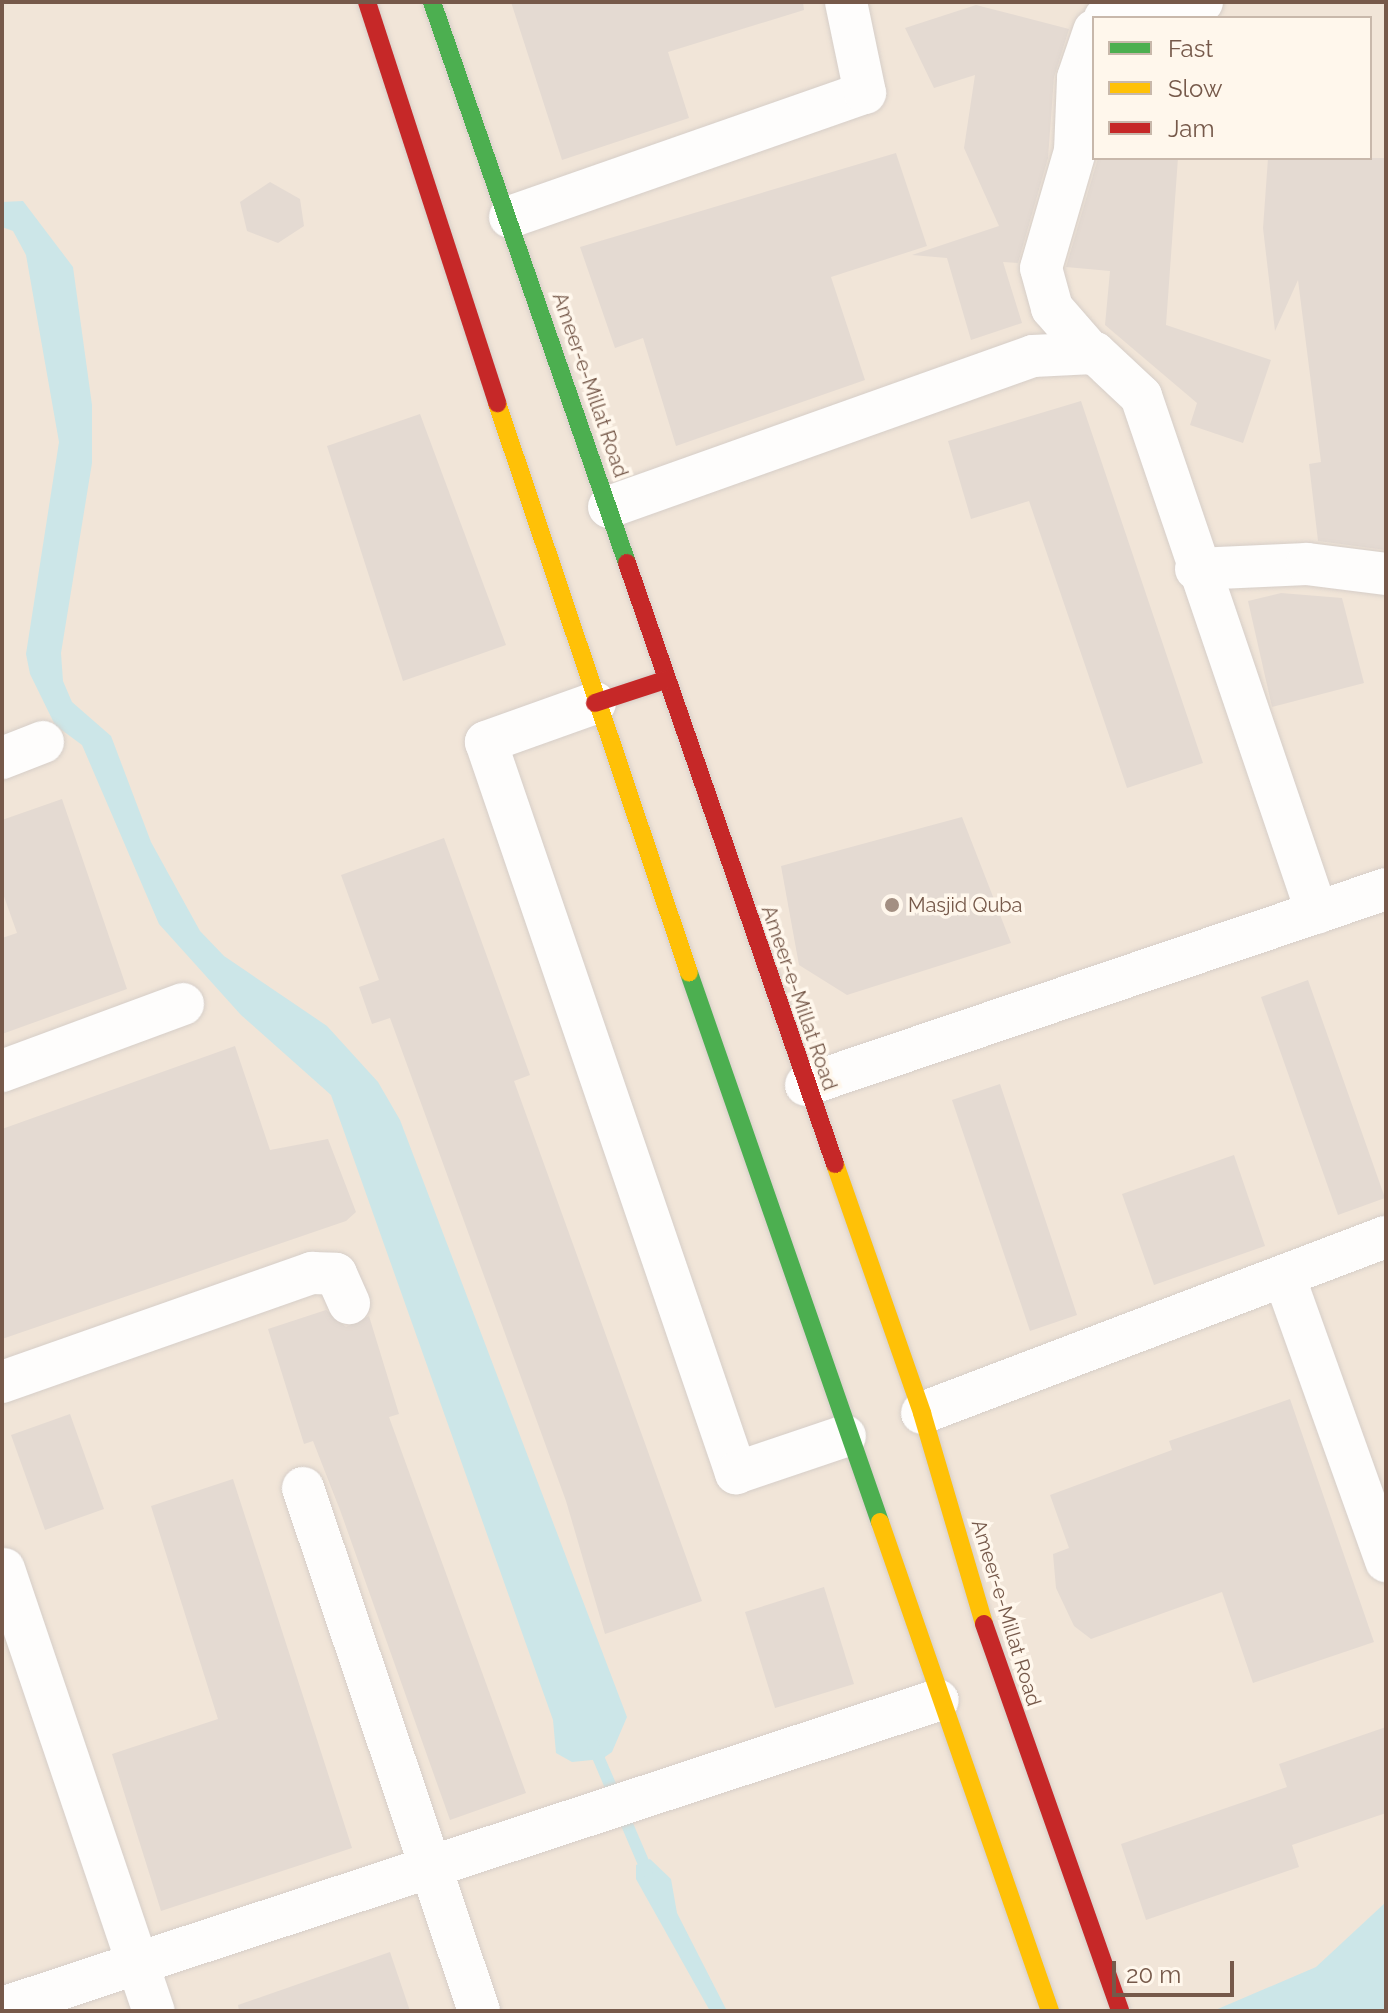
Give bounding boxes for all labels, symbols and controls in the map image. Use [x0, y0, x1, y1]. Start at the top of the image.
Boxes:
legend [1092, 16, 1372, 160]
text: Fast [1168, 34, 1213, 63]
text: Slow [1168, 74, 1222, 103]
text: Jam [1168, 114, 1214, 143]
street label: Ameer-e-Millat Road [547, 290, 633, 480]
place label: Masjid Quba [908, 893, 1022, 917]
marker: Masjid Quba [883, 896, 901, 914]
street label: Ameer-e-Millat Road [756, 903, 842, 1093]
street label: Ameer-e-Millat Road [966, 1517, 1046, 1709]
scale bar [1116, 1945, 1238, 1995]
text: 20 m [1126, 1960, 1181, 1989]

